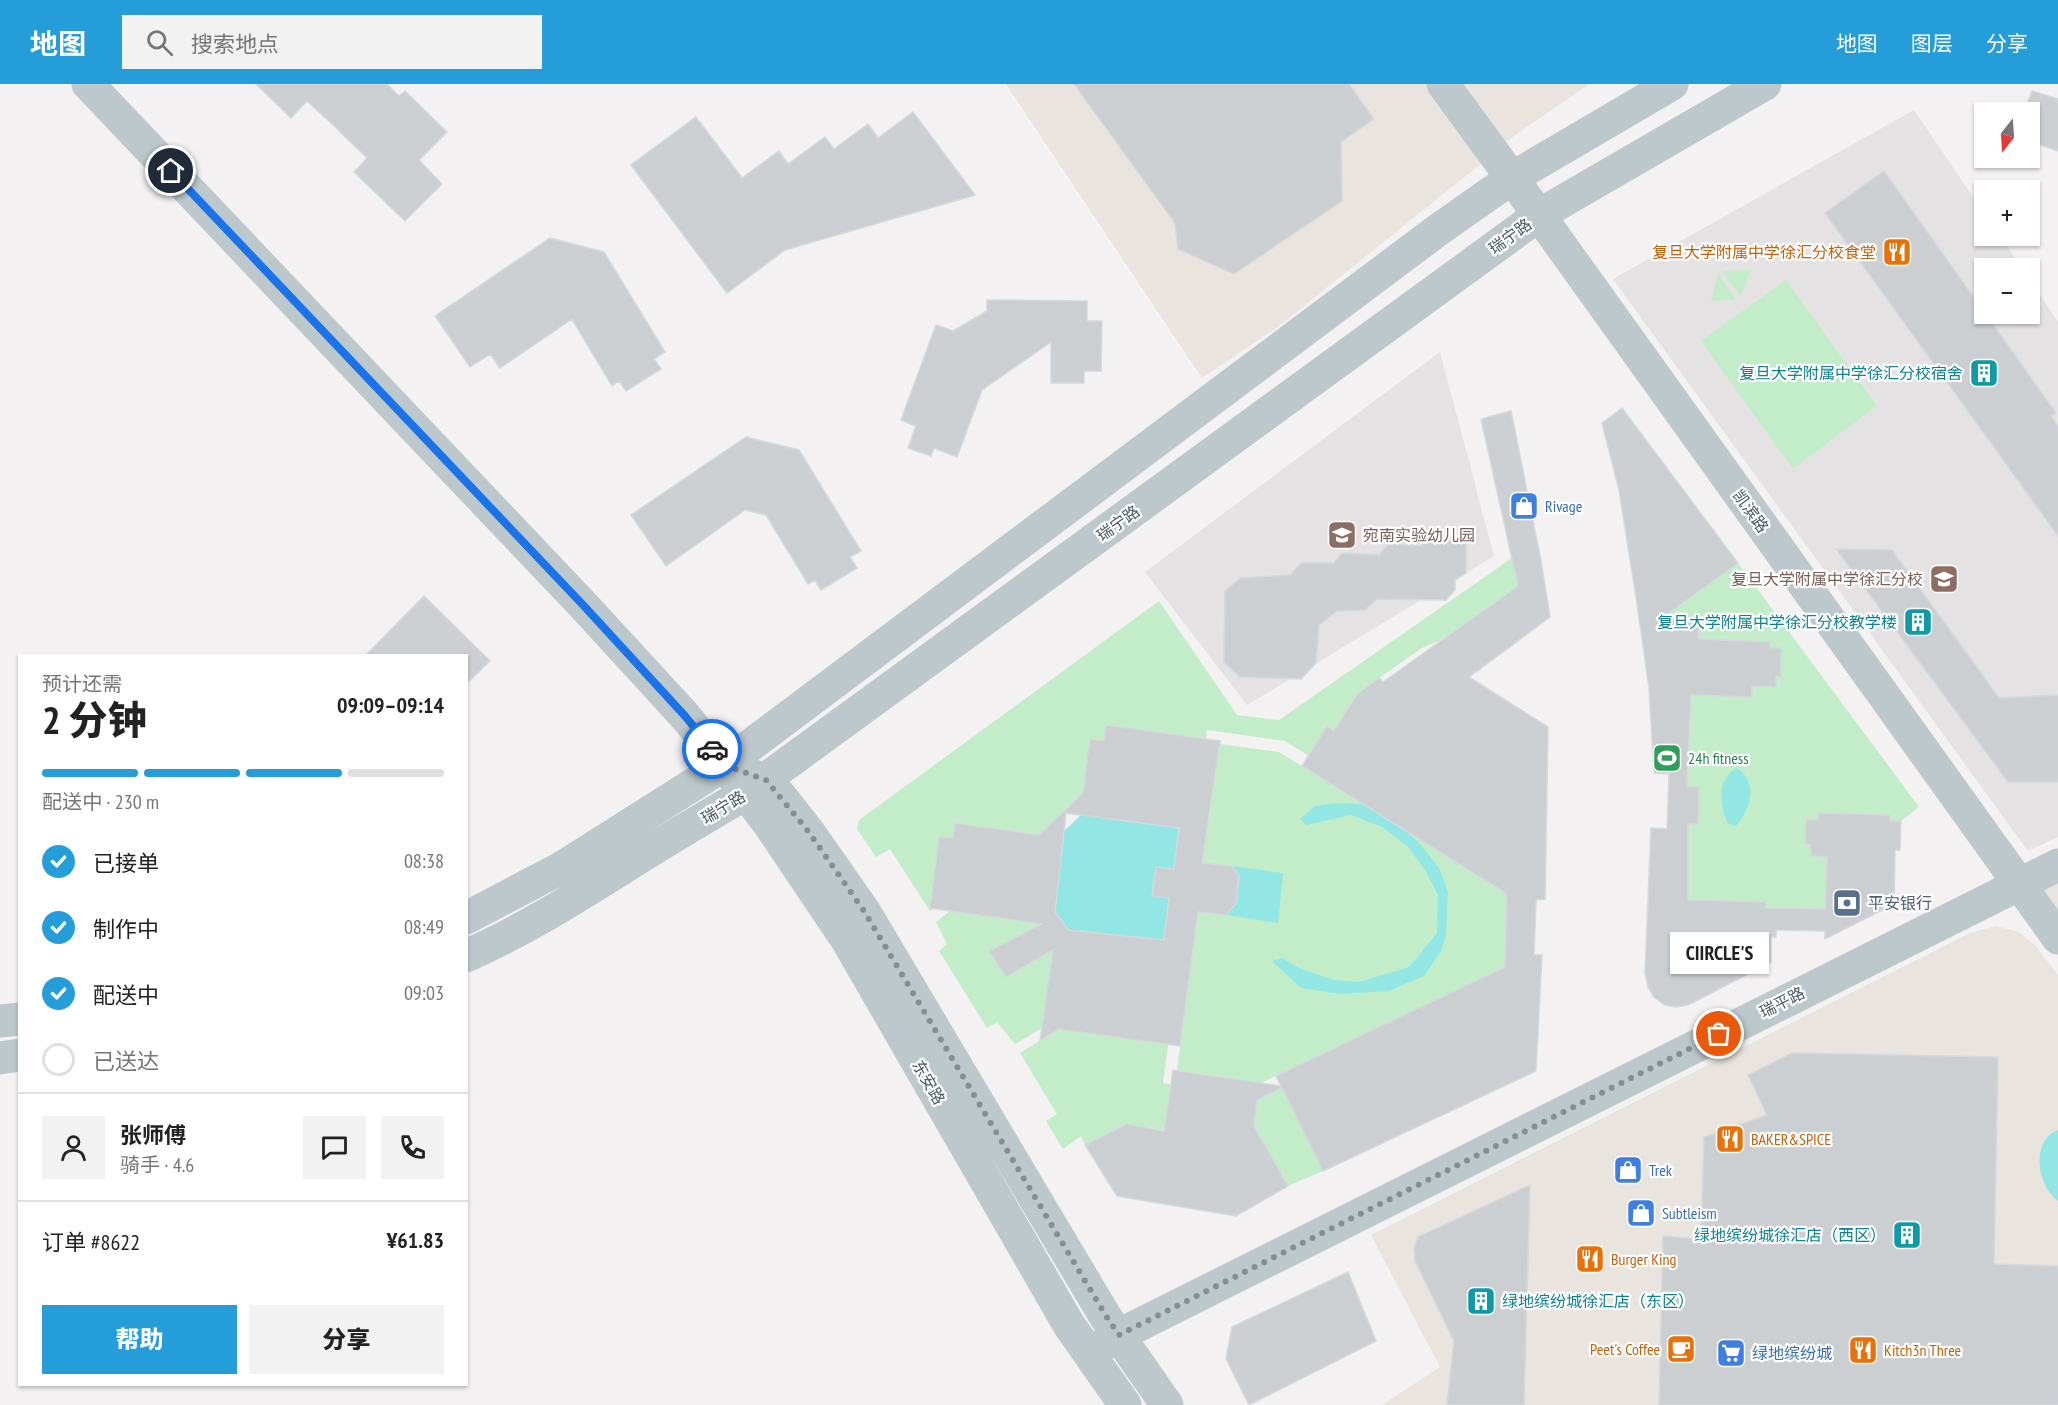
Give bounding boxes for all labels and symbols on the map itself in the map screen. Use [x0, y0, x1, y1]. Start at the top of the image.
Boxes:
north arrow [1974, 102, 2040, 168]
pin [145, 145, 196, 196]
street label: 瑞宁路 [1485, 214, 1535, 258]
restaurant icon: 复旦大学附属中学徐汇分校食堂 [1881, 236, 1913, 268]
place label: 复旦大学附属中学徐汇分校食堂 [1652, 242, 1876, 262]
building icon: 复旦大学附属中学徐汇分校宿舍 [1968, 357, 2000, 389]
place label: 复旦大学附属中学徐汇分校宿舍 [1739, 363, 1963, 383]
street label: 凯滨路 [1729, 486, 1773, 536]
shop icon: Rivage [1508, 490, 1540, 522]
place label: Rivage [1545, 496, 1582, 516]
street label: 瑞宁路 [1093, 501, 1143, 545]
school or university icon: 宛南实验幼儿园 [1326, 519, 1358, 551]
place label: 宛南实验幼儿园 [1363, 525, 1475, 545]
school or university icon: 复旦大学附属中学徐汇分校 [1928, 563, 1960, 595]
place label: 复旦大学附属中学徐汇分校 [1731, 569, 1923, 589]
building icon: 复旦大学附属中学徐汇分校教学楼 [1902, 606, 1934, 638]
place label: 复旦大学附属中学徐汇分校教学楼 [1657, 612, 1897, 632]
courier [682, 719, 742, 779]
sports icon: 24h fitness [1651, 742, 1683, 774]
place label: 24h fitness [1688, 748, 1749, 768]
street label: 瑞宁路 [697, 786, 749, 828]
bank icon: 平安银行 [1831, 887, 1863, 919]
place label: 平安银行 [1868, 893, 1932, 913]
callout: CIIRCLE'S [1670, 932, 1768, 974]
street label: 瑞平路 [1756, 982, 1808, 1022]
pin [1693, 1008, 1744, 1059]
street label: 东安路 [908, 1056, 950, 1108]
restaurant icon: BAKER&SPICE [1714, 1123, 1746, 1155]
place label: BAKER&SPICE [1751, 1129, 1831, 1149]
shop icon: Trek [1612, 1154, 1644, 1186]
place label: Trek [1649, 1160, 1673, 1180]
shop icon: Subtleism [1625, 1197, 1657, 1229]
place label: Subtleism [1662, 1203, 1717, 1223]
building icon: 绿地缤纷城徐汇店（西区） [1891, 1219, 1923, 1251]
place label: 绿地缤纷城徐汇店（西区） [1694, 1225, 1886, 1245]
restaurant icon: Burger King [1574, 1243, 1606, 1275]
place label: Burger King [1611, 1249, 1676, 1269]
building icon: 绿地缤纷城徐汇店（东区） [1465, 1285, 1497, 1317]
place label: 绿地缤纷城徐汇店（东区） [1502, 1291, 1694, 1311]
cafe icon: Peet's Coffee [1665, 1333, 1697, 1365]
restaurant icon: Kitch3n Three [1847, 1334, 1879, 1366]
supermarket icon: 绿地缤纷城 [1715, 1337, 1747, 1369]
place label: Peet's Coffee [1590, 1339, 1660, 1359]
place label: Kitch3n Three [1884, 1340, 1961, 1360]
place label: 绿地缤纷城 [1752, 1343, 1832, 1363]

